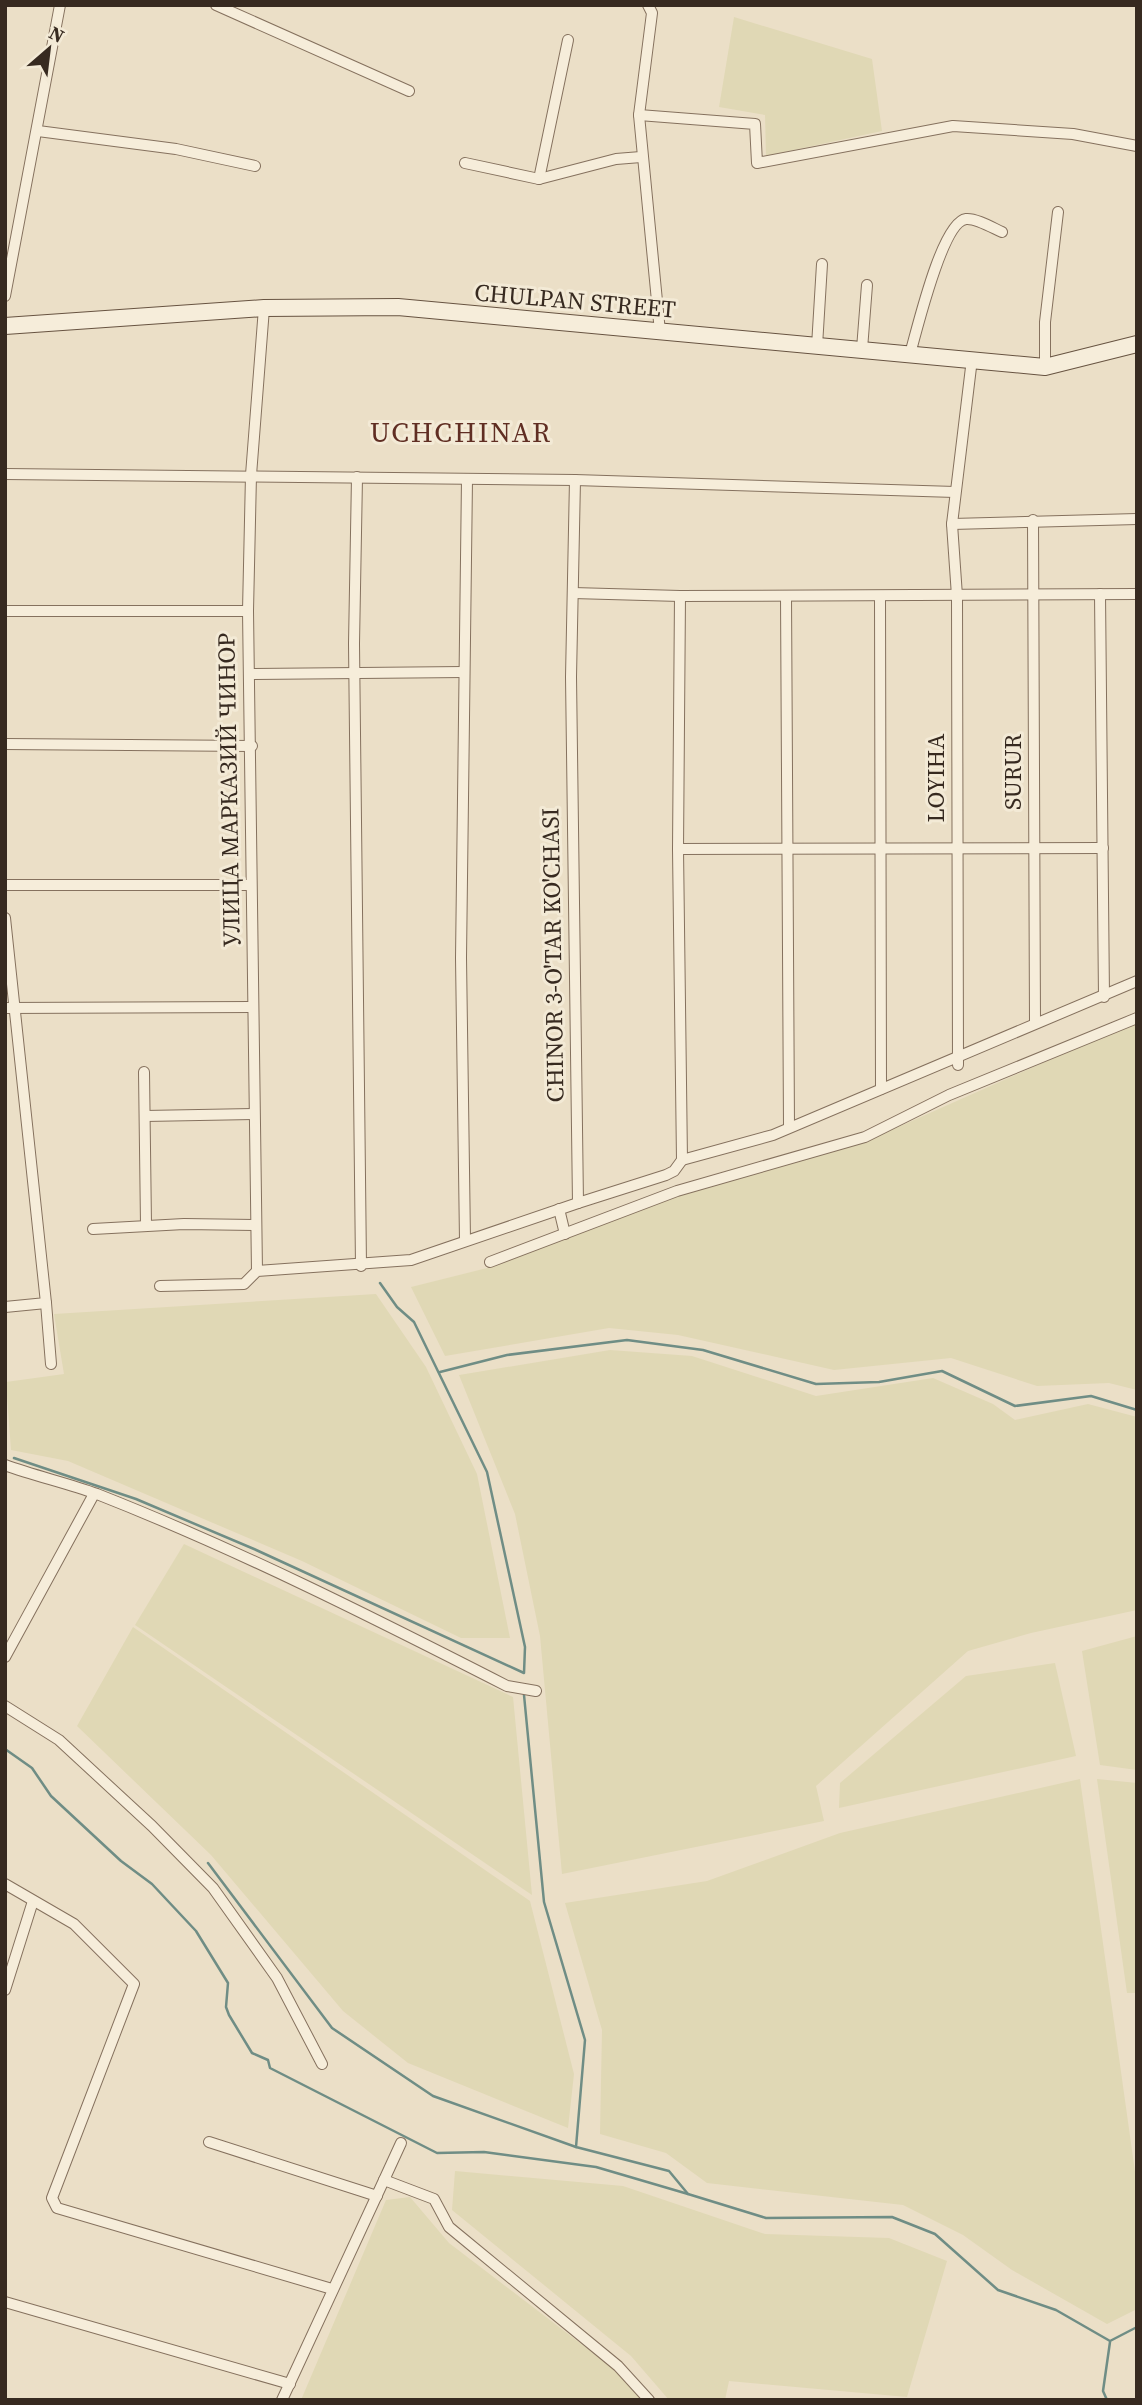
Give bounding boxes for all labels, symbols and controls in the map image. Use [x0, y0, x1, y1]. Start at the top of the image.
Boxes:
north arrow [14, 14, 84, 84]
text: N [45, 19, 69, 49]
street label: CHULPAN STREET [473, 275, 678, 326]
district label: UCHCHINAR [370, 413, 552, 451]
street label: УЛИЦА МАРКАЗИЙ ЧИНОР [209, 633, 248, 947]
street label: LOYIHA [919, 734, 952, 822]
street label: SURUR [996, 734, 1029, 810]
street label: CHINOR 3-O'TAR KO'CHASI [533, 807, 572, 1103]

